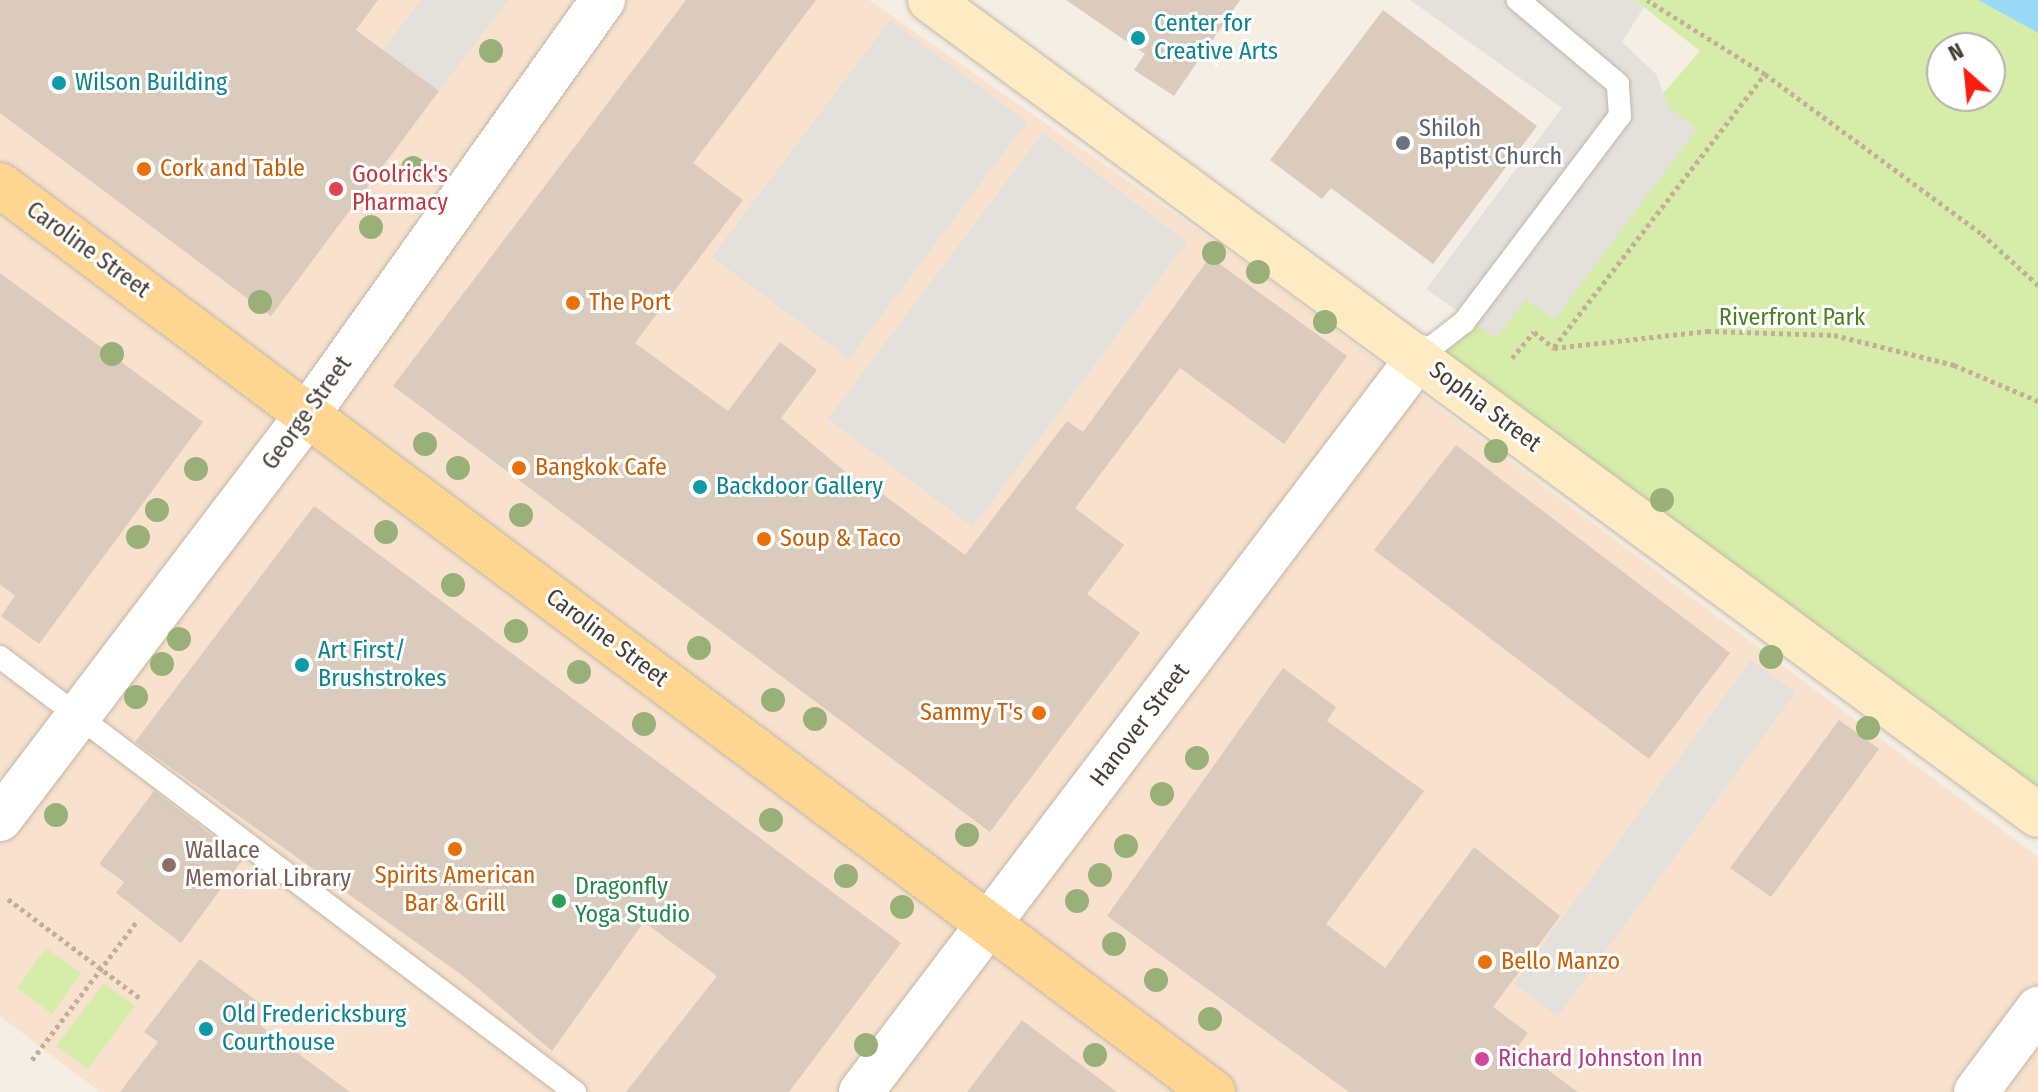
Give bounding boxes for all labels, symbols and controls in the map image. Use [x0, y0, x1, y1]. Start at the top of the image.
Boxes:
place label: Center for Creative Arts [1154, 10, 1278, 66]
marker: Center for Creative Arts [1129, 29, 1147, 47]
north arrow [1926, 32, 2006, 112]
text: N [1944, 37, 1968, 67]
place label: Wilson Building [75, 69, 227, 97]
marker: Wilson Building [50, 74, 68, 92]
place label: Shiloh Baptist Church [1419, 115, 1562, 171]
marker: Shiloh Baptist Church [1394, 134, 1412, 152]
place label: Cork and Table [160, 155, 305, 183]
marker: Cork and Table [135, 160, 153, 178]
place label: Goolrick's Pharmacy [352, 161, 448, 217]
marker: Goolrick's Pharmacy [327, 180, 345, 198]
street label: Caroline Street [21, 196, 155, 304]
place label: The Port [589, 289, 671, 317]
marker: The Port [564, 294, 582, 312]
park label: Riverfront Park [1719, 304, 1865, 332]
street label: George Street [256, 350, 358, 476]
street label: Sophia Street [1423, 356, 1547, 458]
place label: Bangkok Cafe [535, 454, 667, 482]
marker: Bangkok Cafe [510, 459, 528, 477]
place label: Backdoor Gallery [716, 473, 883, 501]
marker: Backdoor Gallery [691, 478, 709, 496]
place label: Soup & Taco [780, 525, 901, 553]
marker: Soup & Taco [755, 530, 773, 548]
street label: Caroline Street [540, 583, 674, 693]
place label: Art First/ Brushstrokes [318, 637, 446, 693]
marker: Art First/ Brushstrokes [293, 656, 311, 674]
street label: Hanover Street [1084, 658, 1196, 792]
place label: Sammy T's [920, 699, 1023, 727]
marker: Sammy T's [1030, 704, 1048, 722]
place label: Wallace Memorial Library [185, 837, 351, 893]
marker: Spirits American Bar & Grill [446, 840, 464, 858]
marker: Wallace Memorial Library [160, 856, 178, 874]
place label: Spirits American Bar & Grill [375, 862, 535, 918]
place label: Dragonfly Yoga Studio [575, 873, 690, 929]
marker: Dragonfly Yoga Studio [550, 892, 568, 910]
place label: Bello Manzo [1501, 948, 1620, 976]
marker: Bello Manzo [1476, 953, 1494, 971]
place label: Old Fredericksburg Courthouse [222, 1001, 406, 1057]
marker: Old Fredericksburg Courthouse [197, 1020, 215, 1038]
place label: Richard Johnston Inn [1498, 1045, 1703, 1073]
marker: Richard Johnston Inn [1473, 1050, 1491, 1068]

